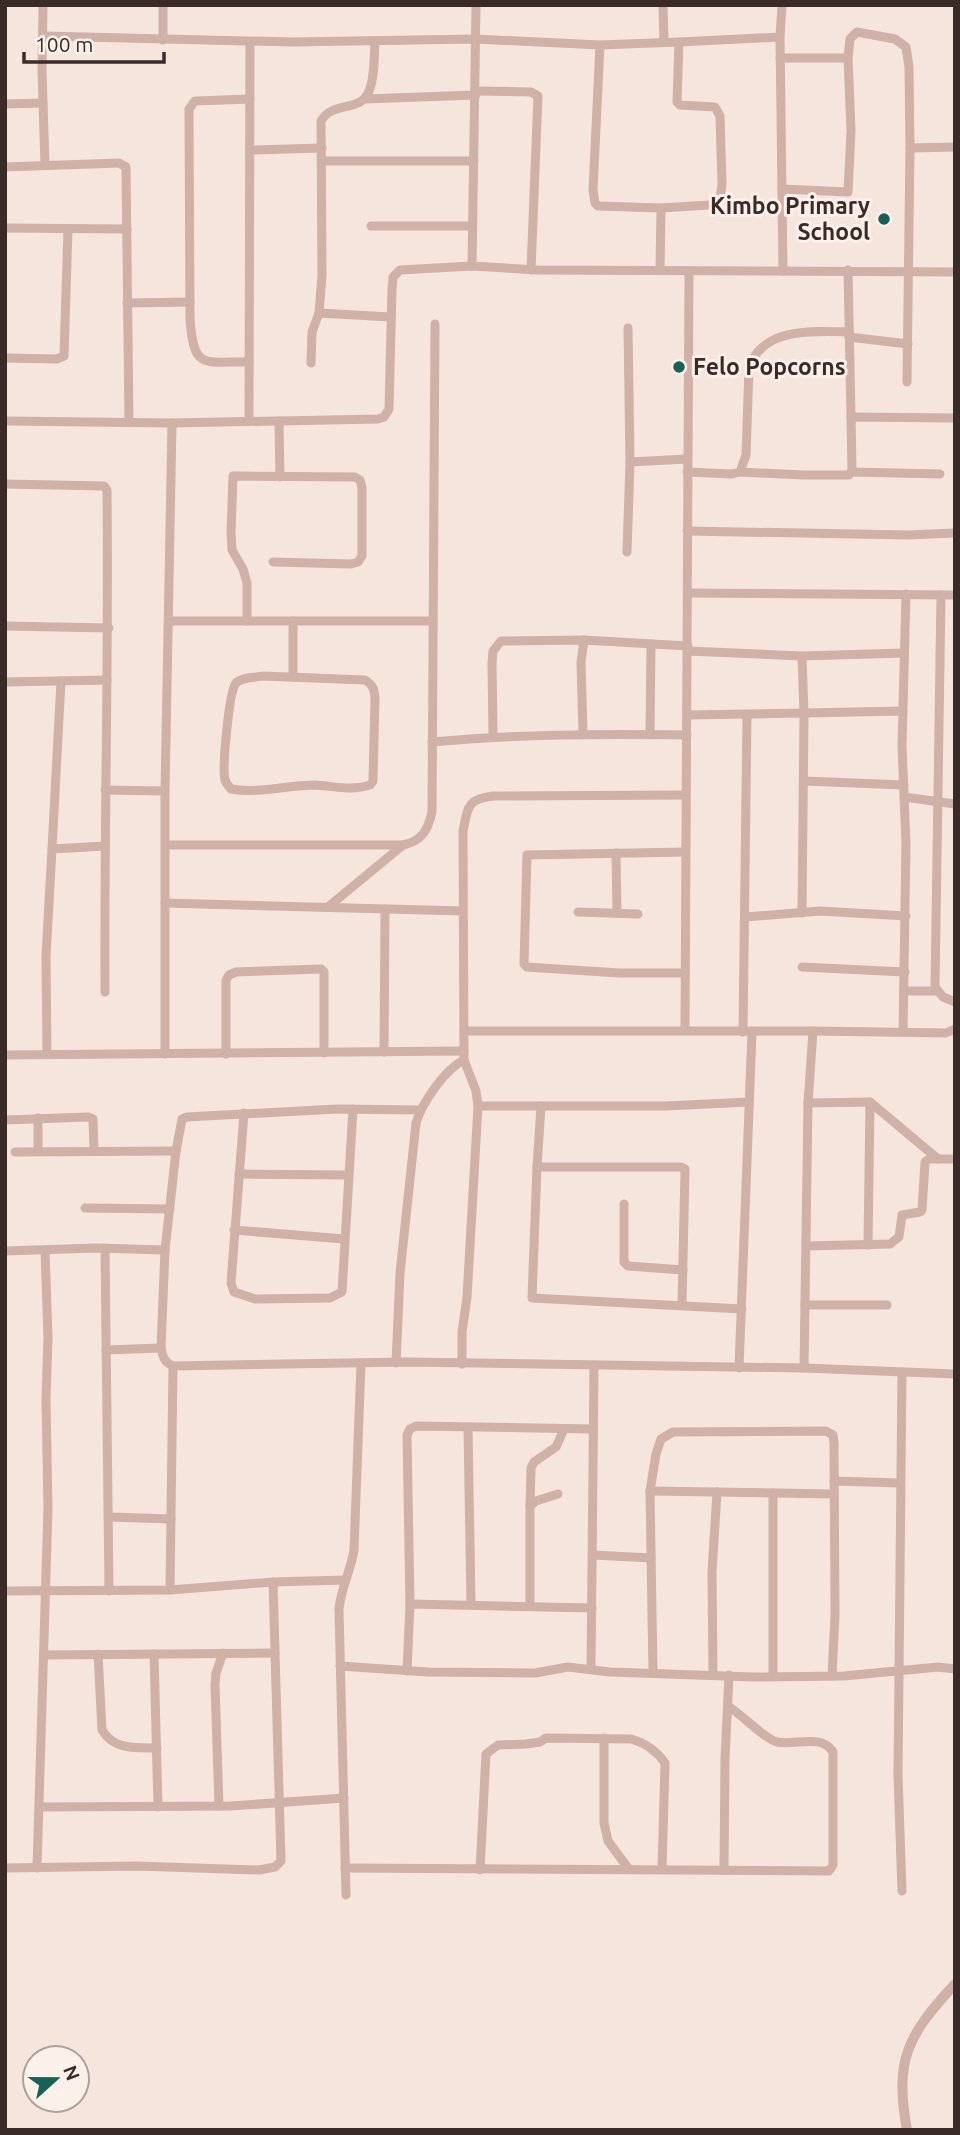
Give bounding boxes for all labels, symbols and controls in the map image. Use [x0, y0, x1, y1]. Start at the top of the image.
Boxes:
scale bar [24, 21, 164, 65]
text: 100 m [35, 32, 93, 56]
place label: Kimbo Primary School [710, 193, 870, 244]
marker: Kimbo Primary School [876, 211, 892, 227]
place label: Felo Popcorns [693, 354, 846, 379]
marker: Felo Popcorns [671, 359, 687, 375]
north arrow [21, 2044, 91, 2114]
text: N [59, 2062, 85, 2083]

